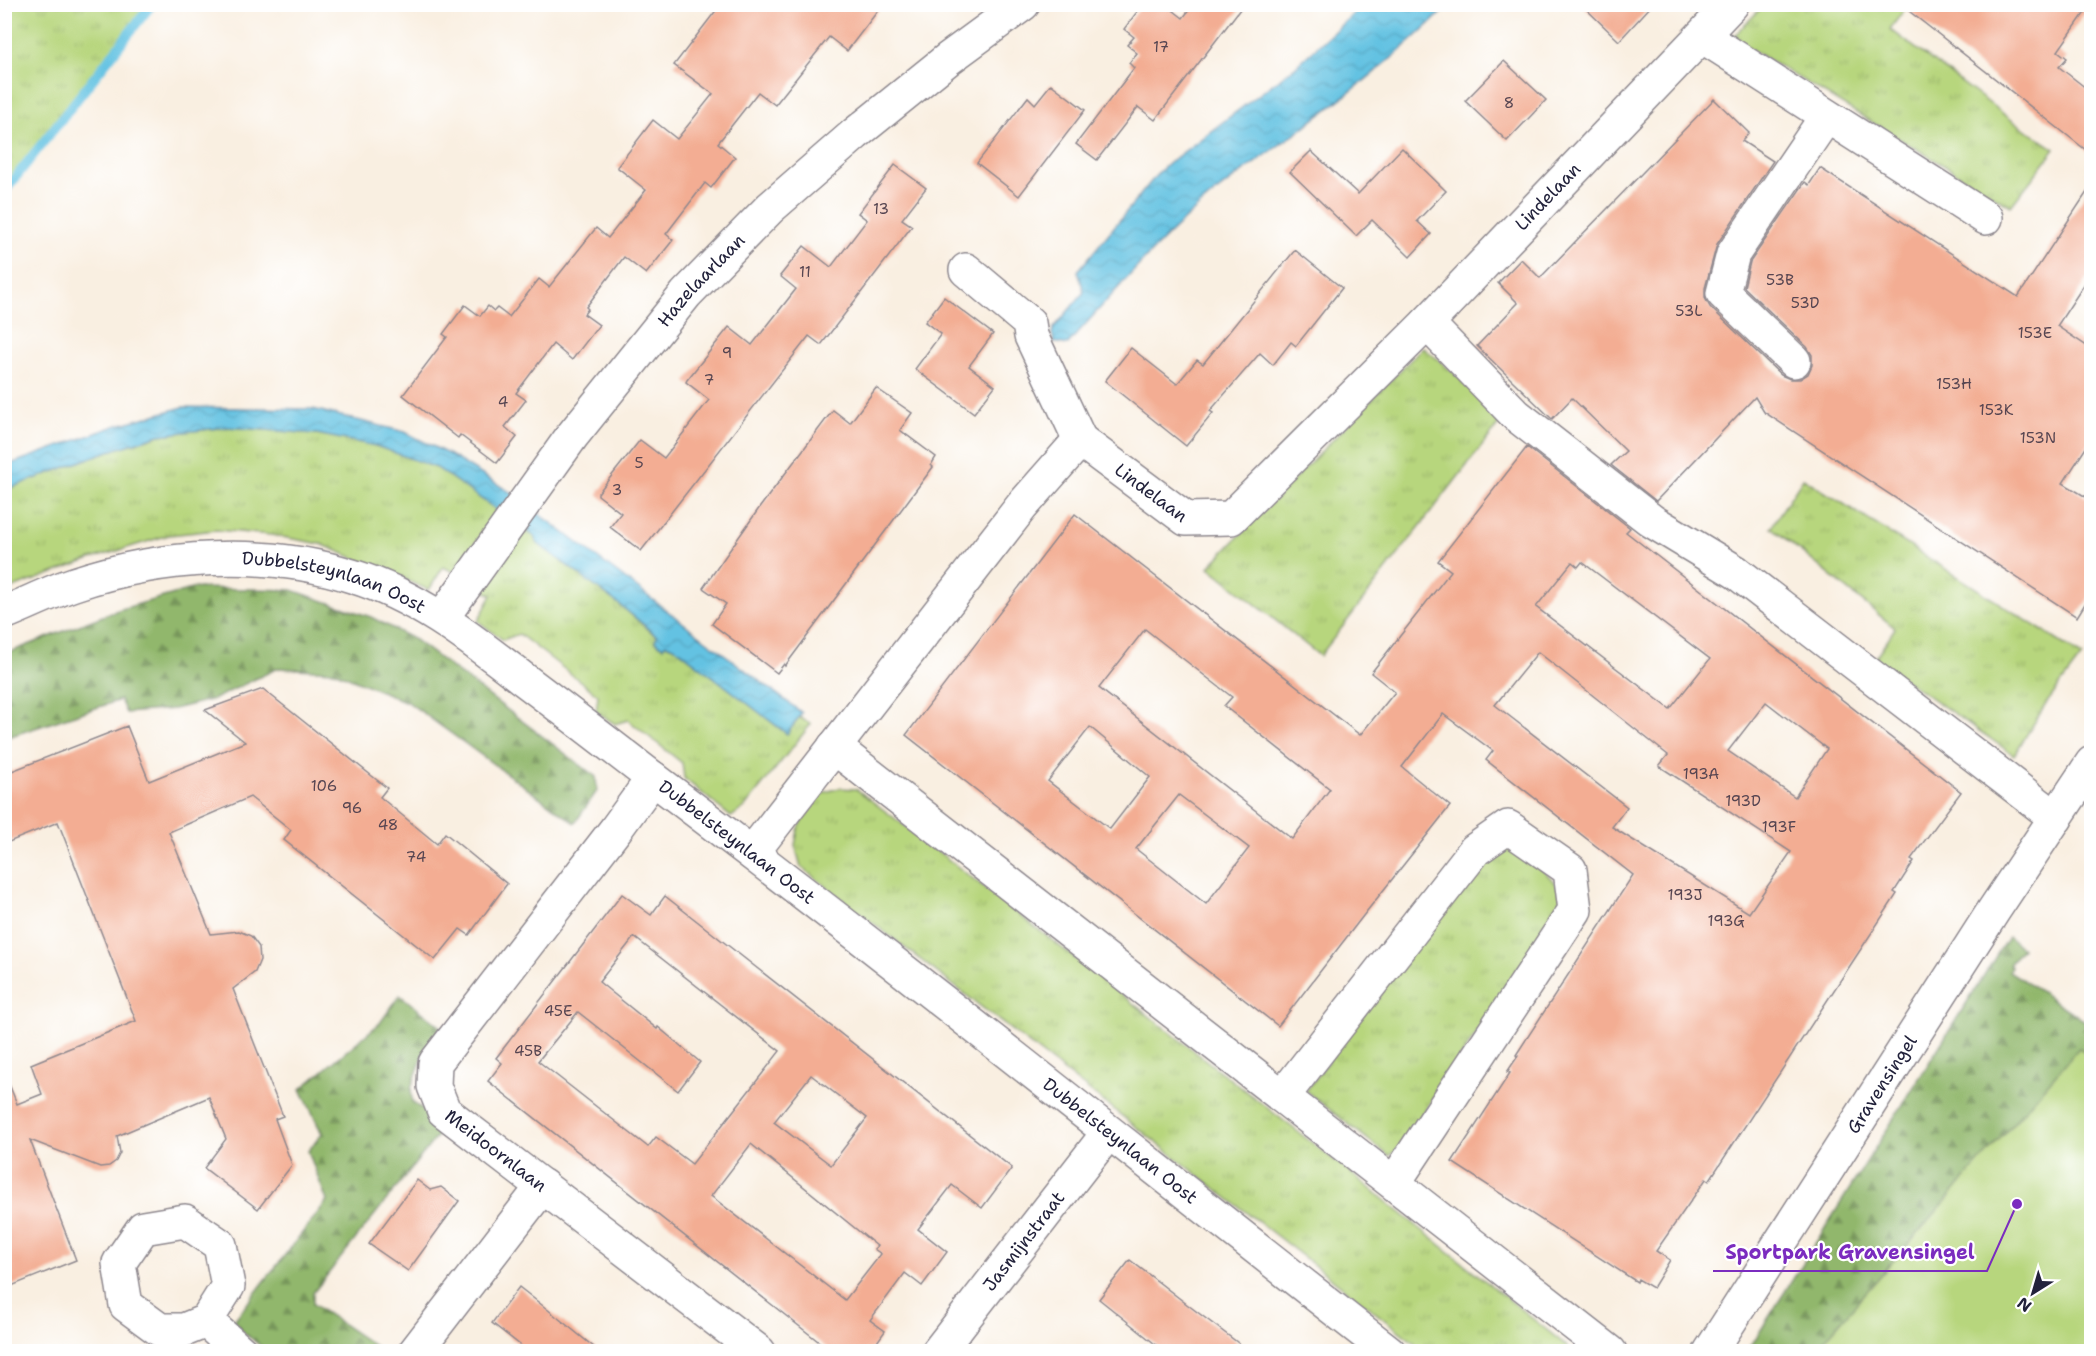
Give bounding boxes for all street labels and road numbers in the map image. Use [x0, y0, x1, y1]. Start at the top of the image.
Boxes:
street label: Lindelaan [1510, 158, 1586, 236]
street label: Hazelaarlaan [652, 229, 750, 332]
street label: Lindelaan [1110, 458, 1192, 528]
street label: Dubbelsteynlaan Oost [242, 546, 430, 619]
street label: Dubbelsteynlaan Oost [654, 775, 820, 910]
street label: Gravensingel [1841, 1030, 1923, 1138]
street label: Dubbelsteynlaan Oost [1038, 1072, 1203, 1209]
street label: Meidoornlaan [440, 1104, 552, 1197]
street label: Jasmijnstraat [978, 1186, 1070, 1296]

